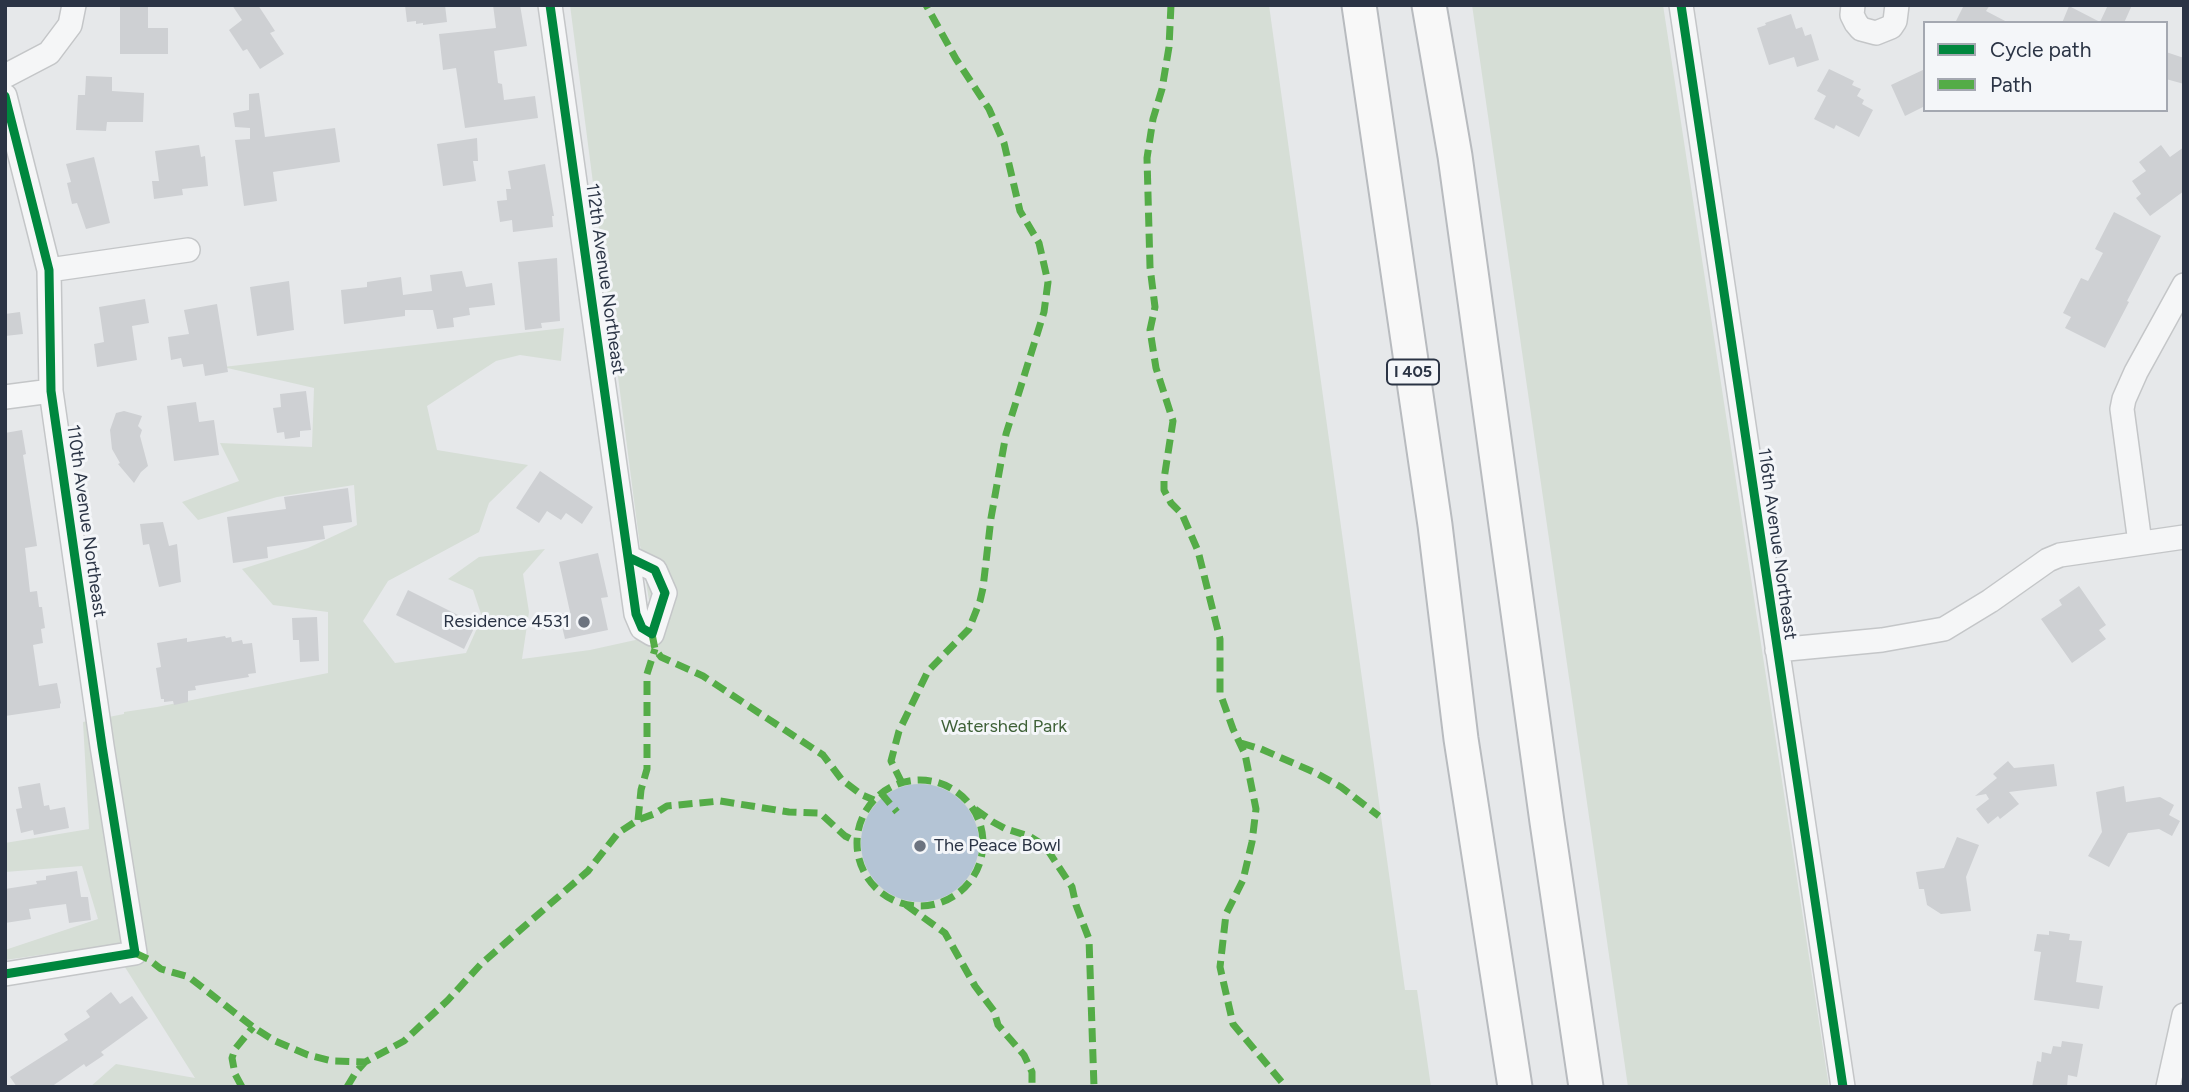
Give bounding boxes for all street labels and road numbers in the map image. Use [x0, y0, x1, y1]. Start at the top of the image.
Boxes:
street label: 112th Avenue Northeast [581, 182, 629, 376]
road number: I 405 [1387, 360, 1439, 384]
street label: 110th Avenue Northeast [62, 423, 110, 619]
street label: 116th Avenue Northeast [1753, 447, 1801, 641]

